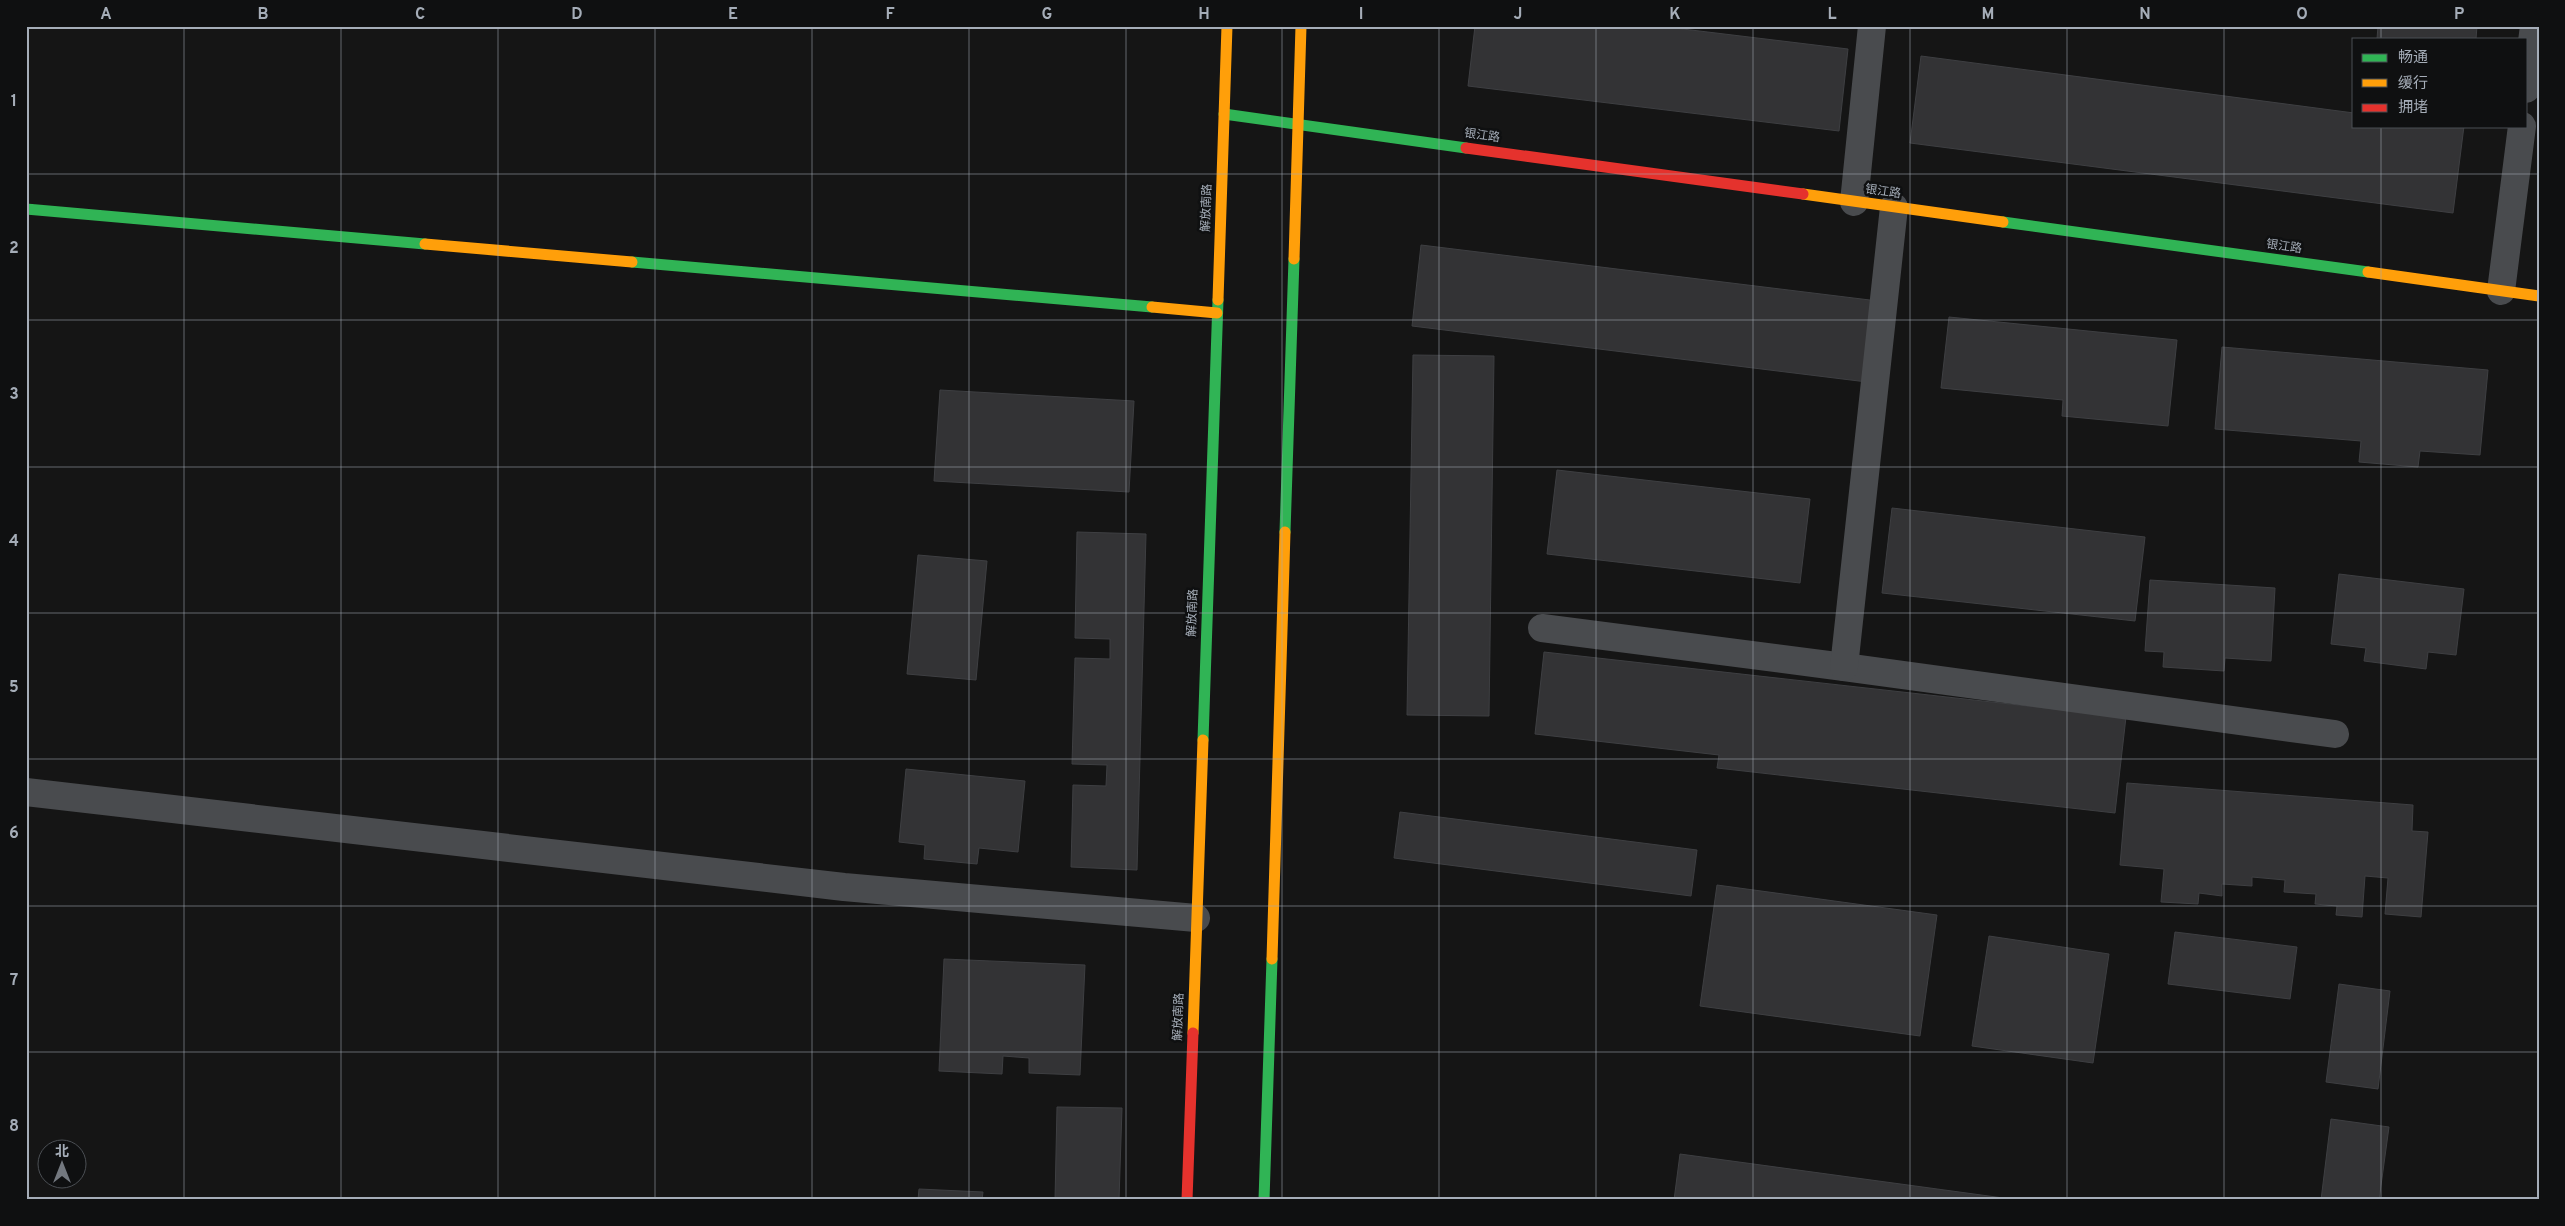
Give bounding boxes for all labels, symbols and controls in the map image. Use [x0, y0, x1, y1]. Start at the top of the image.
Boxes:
text: A [100, 5, 112, 25]
text: B [257, 5, 269, 25]
text: C [415, 5, 425, 25]
text: D [571, 5, 583, 25]
text: E [728, 5, 738, 25]
text: F [885, 5, 895, 25]
text: G [1042, 5, 1052, 25]
text: H [1198, 5, 1210, 25]
text: I [1359, 5, 1363, 25]
text: J [1514, 5, 1522, 25]
text: K [1669, 5, 1681, 25]
text: L [1827, 5, 1837, 25]
text: M [1982, 5, 1994, 25]
text: N [2139, 5, 2151, 25]
text: O [2296, 5, 2308, 25]
text: P [2454, 5, 2464, 25]
legend [2352, 38, 2528, 128]
text: 畅通 [2398, 49, 2428, 68]
text: 缓行 [2398, 75, 2428, 94]
text: 1 [11, 92, 17, 112]
text: 拥堵 [2398, 99, 2428, 118]
street label: 银江路 [1463, 126, 1501, 146]
street label: 银江路 [1864, 182, 1902, 202]
street label: 解放南路 [1198, 184, 1216, 232]
street label: 银江路 [2265, 237, 2303, 257]
text: 2 [9, 239, 19, 259]
text: 3 [9, 385, 19, 405]
text: 4 [9, 532, 19, 552]
street label: 解放南路 [1184, 589, 1202, 637]
text: 5 [9, 678, 19, 698]
text: 6 [9, 824, 19, 844]
text: 7 [10, 971, 18, 991]
street label: 解放南路 [1170, 993, 1188, 1041]
text: 8 [9, 1117, 19, 1137]
north arrow [38, 1138, 88, 1188]
text: 北 [55, 1144, 69, 1161]

